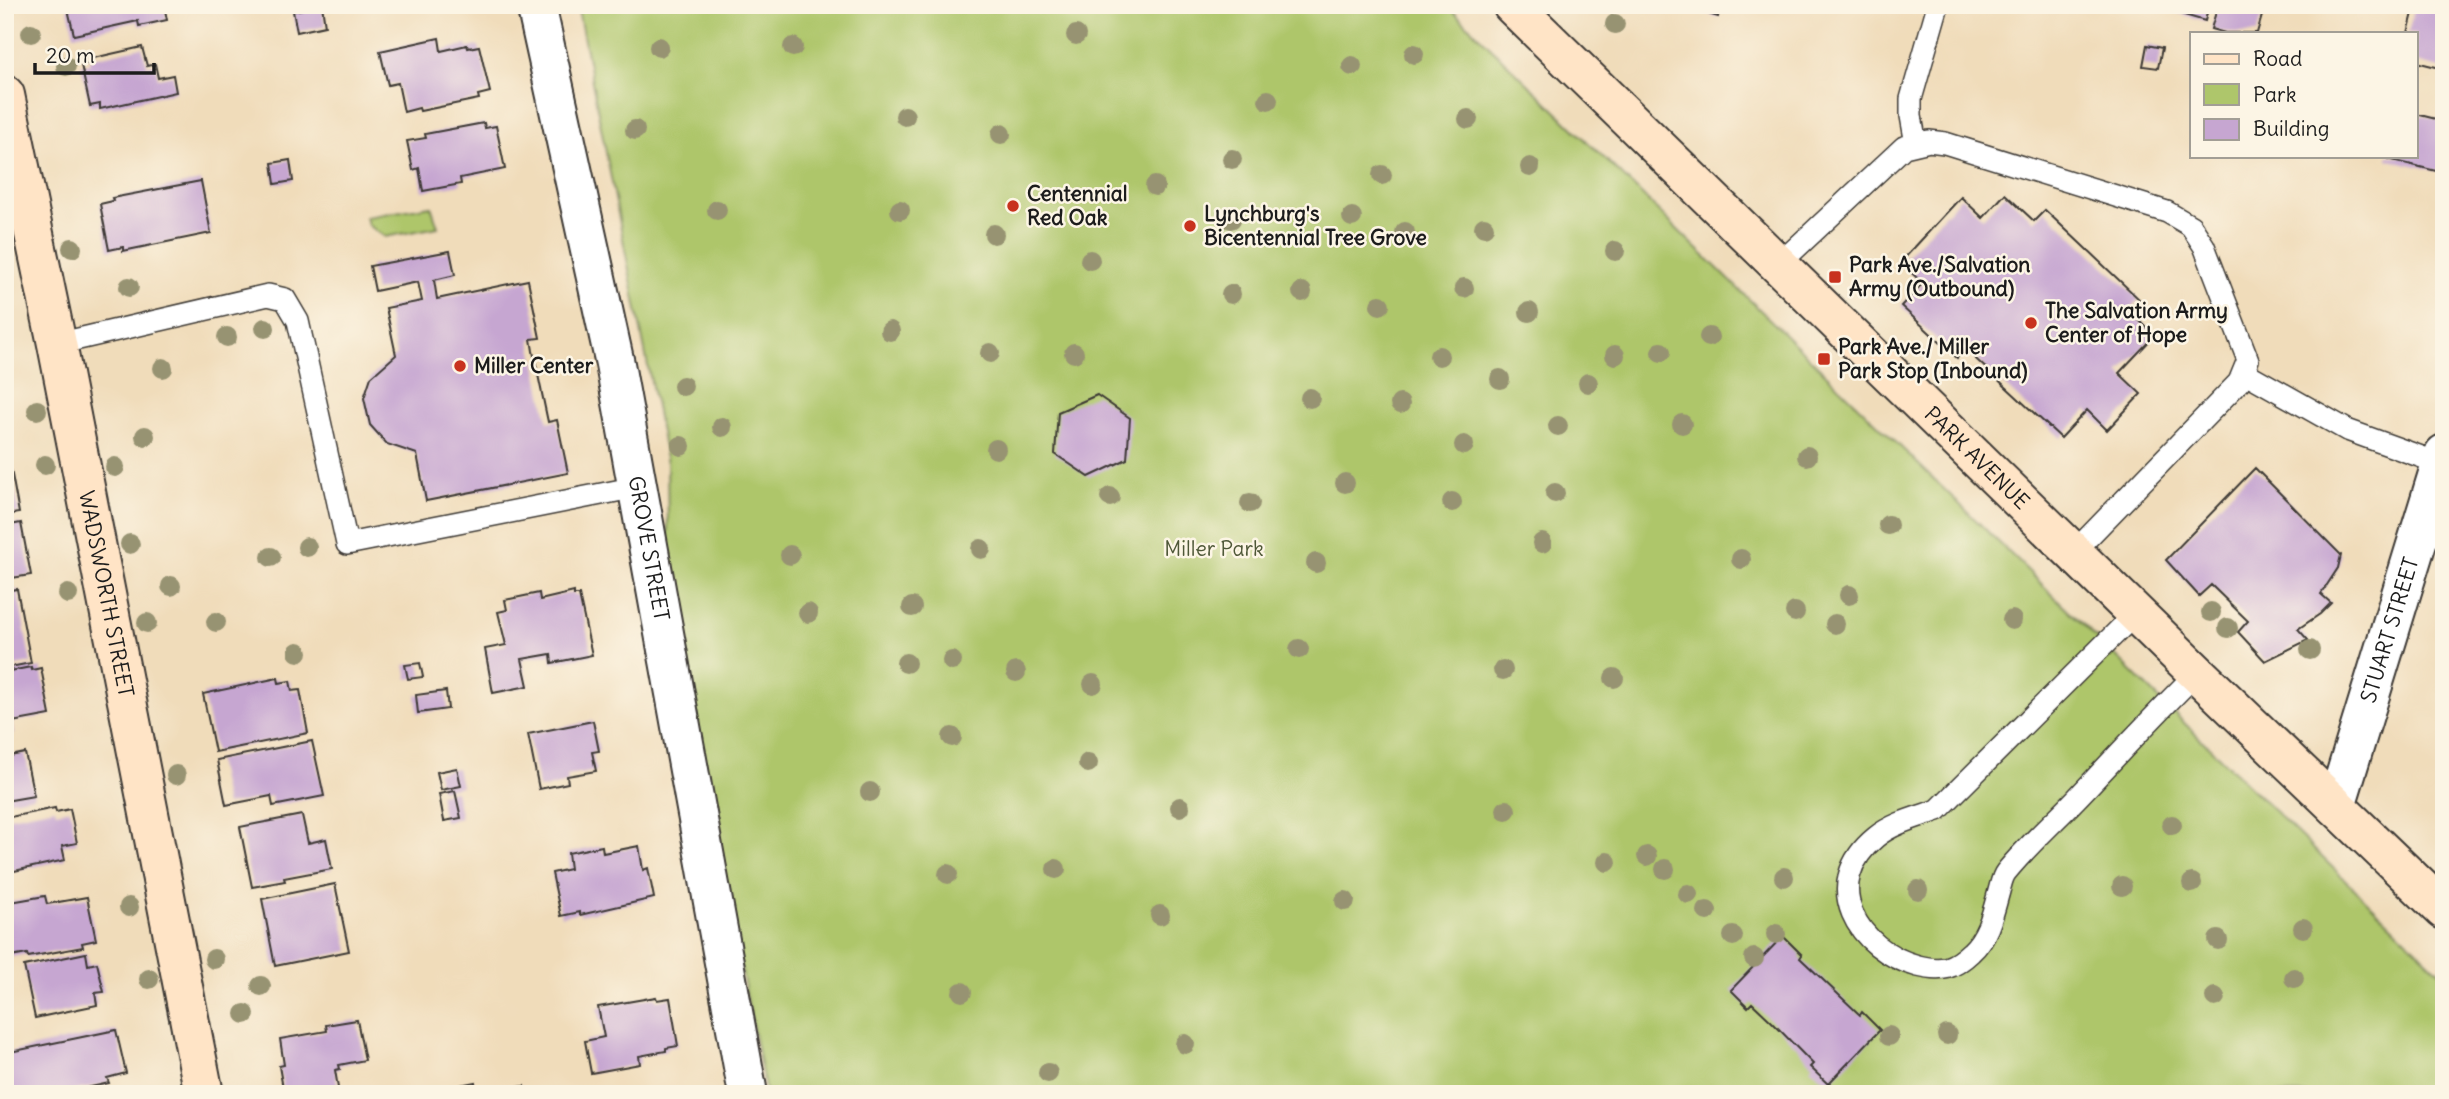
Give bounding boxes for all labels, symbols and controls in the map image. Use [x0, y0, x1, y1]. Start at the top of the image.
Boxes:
scale bar [35, 32, 154, 76]
legend [2190, 32, 2418, 158]
text: 20 m [46, 42, 95, 69]
text: Road [2253, 45, 2302, 72]
text: Park [2253, 81, 2296, 108]
text: Building [2253, 115, 2329, 142]
place label: Centennial Red Oak [1027, 180, 1127, 231]
marker: Centennial Red Oak [1005, 198, 1021, 214]
place label: Lynchburg's Bicentennial Tree Grove [1204, 200, 1427, 251]
marker: Lynchburg's Bicentennial Tree Grove [1182, 218, 1198, 234]
place label: Park Ave./Salvation Army (Outbound) [1849, 251, 2030, 302]
marker: Park Ave./Salvation Army (Outbound) [1827, 269, 1843, 285]
place label: The Salvation Army Center of Hope [2045, 297, 2228, 348]
marker: The Salvation Army Center of Hope [2023, 315, 2039, 331]
place label: Park Ave./ Miller Park Stop (Inbound) [1838, 333, 2028, 384]
marker: Park Ave./ Miller Park Stop (Inbound) [1816, 351, 1832, 367]
place label: Miller Center [474, 352, 594, 379]
marker: Miller Center [452, 358, 468, 374]
street label: PARK AVENUE [1919, 400, 2035, 515]
street label: GROVE STREET [623, 474, 676, 623]
street label: WADSWORTH STREET [73, 488, 140, 699]
park label: Miller Park [1164, 535, 1264, 562]
street label: STUART STREET [2354, 554, 2425, 706]

